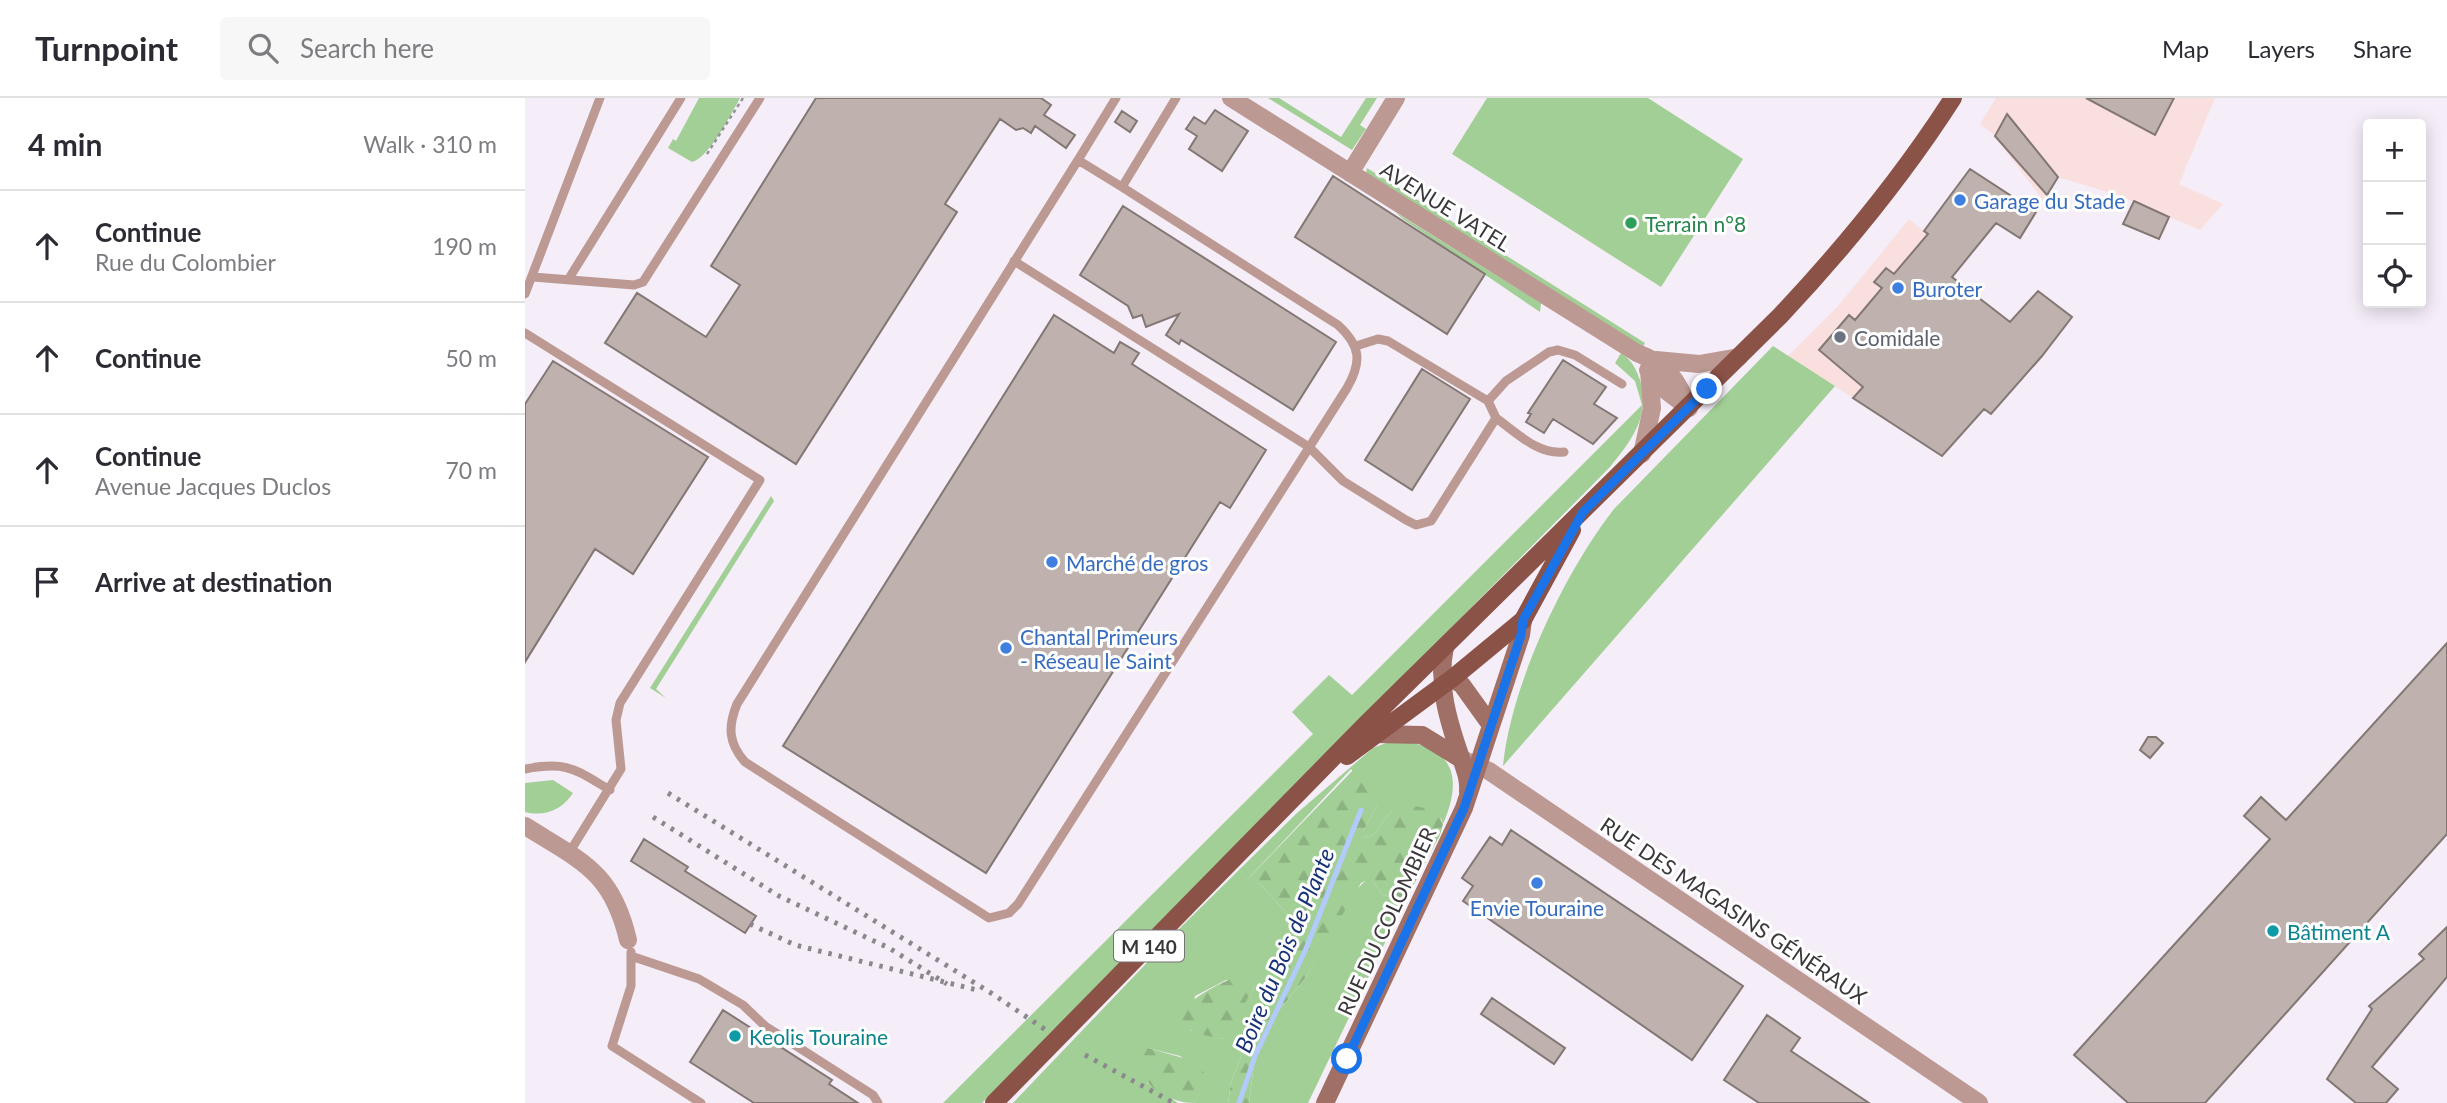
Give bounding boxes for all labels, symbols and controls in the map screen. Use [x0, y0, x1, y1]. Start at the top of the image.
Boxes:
search box [220, 17, 710, 80]
text: Turnpoint [35, 28, 178, 68]
icon: search [244, 29, 282, 67]
text: Search here [300, 32, 434, 64]
text: Map [2162, 34, 2209, 63]
text: Layers [2247, 34, 2315, 63]
text: Share [2353, 34, 2412, 63]
map controls [2363, 119, 2426, 308]
button: + [2363, 119, 2426, 182]
text: 4 min [28, 126, 102, 162]
text: Walk · 310 m [363, 130, 497, 158]
street label: AVENUE VATEL [1376, 156, 1516, 256]
button: − [2363, 182, 2426, 245]
place label: Garage du Stade [1974, 188, 2125, 213]
marker: Garage du Stade [1952, 192, 1968, 208]
place label: Terrain n°8 [1645, 211, 1746, 236]
marker: Terrain n°8 [1623, 215, 1639, 231]
text: Continue [95, 216, 201, 248]
icon: ahead [28, 227, 66, 265]
text: 190 m [432, 232, 497, 260]
button: locate [2363, 245, 2426, 308]
text: Rue du Colombier [95, 248, 276, 276]
place label: Buroter [1912, 276, 1983, 301]
marker: Buroter [1890, 280, 1906, 296]
place label: Comidale [1854, 325, 1940, 350]
marker: Comidale [1832, 329, 1848, 345]
icon: ahead [28, 339, 66, 377]
text: Continue [95, 342, 201, 374]
text: 50 m [446, 344, 497, 372]
route end [1691, 373, 1722, 404]
text: Continue [95, 440, 201, 472]
icon: ahead [28, 451, 66, 489]
text: 70 m [446, 456, 497, 484]
text: Avenue Jacques Duclos [95, 472, 331, 500]
place label: Marché de gros [1066, 550, 1208, 575]
marker: Marché de gros [1044, 554, 1060, 570]
icon: arrive [28, 563, 66, 601]
text: Arrive at destination [95, 566, 332, 598]
place label: Chantal Primeurs - Réseau le Saint [1020, 624, 1178, 673]
marker: Chantal Primeurs - Réseau le Saint [998, 640, 1014, 656]
street label: RUE DES MAGASINS GÉNÉRAUX [1596, 811, 1872, 1009]
street label: RUE DU COLOMBIER [1331, 822, 1441, 1019]
water label: Boire du Bois de Plante [1228, 844, 1340, 1056]
marker: Envie Touraine [1529, 875, 1545, 891]
place label: Envie Touraine [1470, 895, 1604, 920]
place label: Bâtiment A [2287, 919, 2391, 944]
marker: Bâtiment A [2265, 923, 2281, 939]
road number: M 140 [1114, 930, 1184, 961]
place label: Keolis Touraine [749, 1024, 888, 1049]
marker: Keolis Touraine [727, 1028, 743, 1044]
route start [1331, 1043, 1362, 1074]

